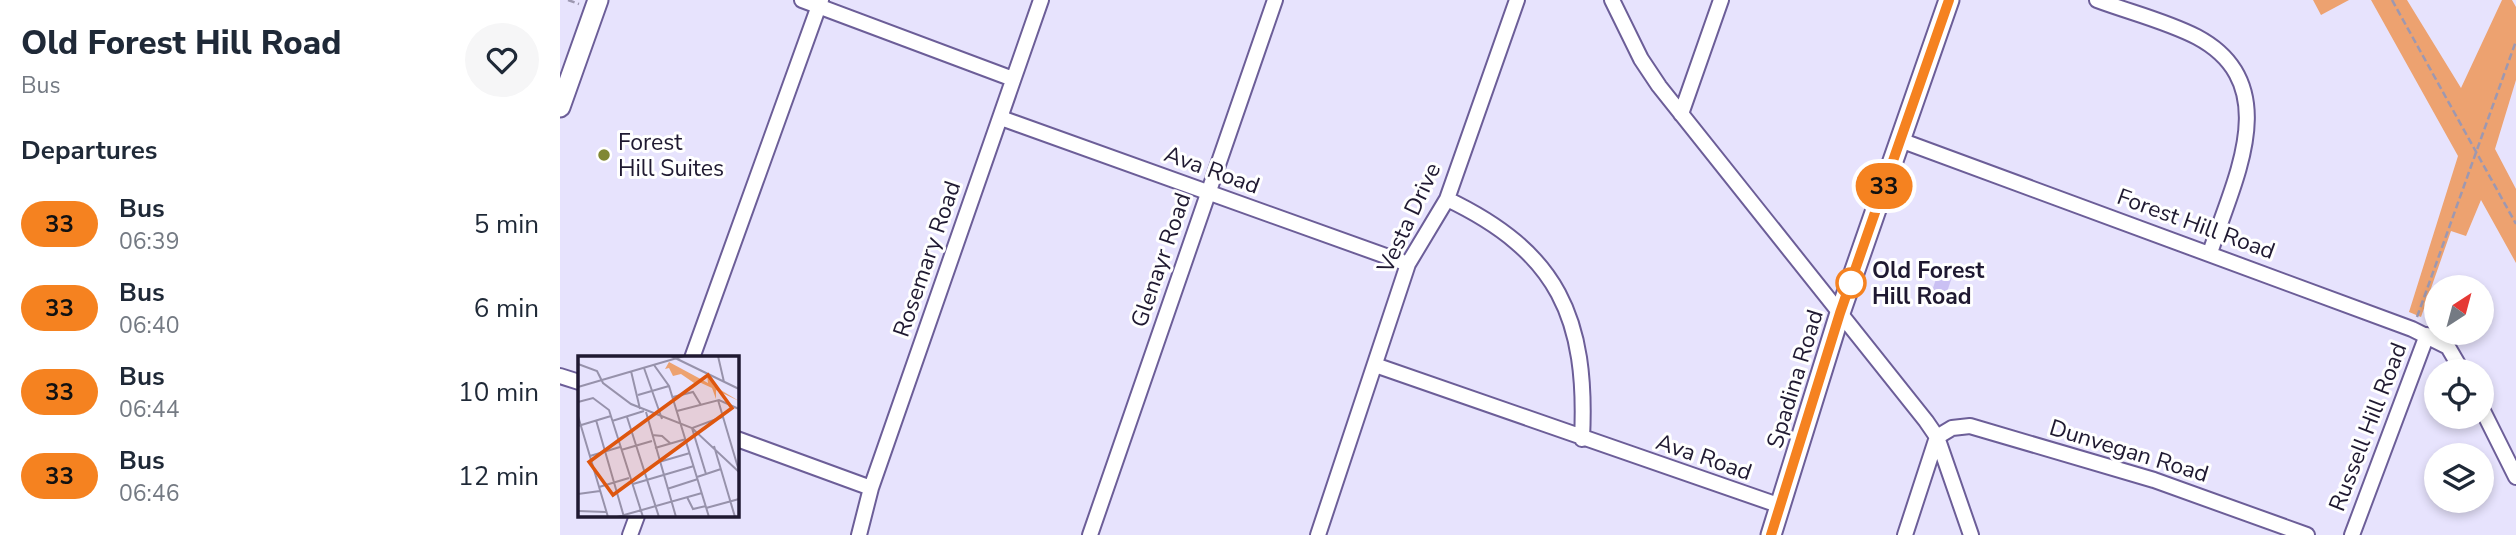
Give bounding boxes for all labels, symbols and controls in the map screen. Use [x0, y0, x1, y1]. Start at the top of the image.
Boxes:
text: Old Forest Hill Road [21, 21, 341, 66]
button: heart [465, 23, 539, 97]
text: Bus [21, 70, 61, 101]
place label: Forest Hill Suites [618, 127, 724, 184]
text: Departures [21, 133, 157, 168]
street label: Ava Road [1160, 138, 1264, 202]
marker: Forest Hill Suites [596, 147, 612, 163]
street label: Vesta Drive [1370, 158, 1448, 279]
line badge: 33 [1852, 163, 1916, 209]
text: 33 [1870, 170, 1898, 202]
street label: Rosemary Road [886, 177, 968, 341]
street label: Forest Hill Road [2113, 181, 2279, 267]
street label: Glenayr Road [1124, 189, 1198, 331]
text: Bus [119, 191, 165, 226]
text: 5 min [474, 207, 539, 242]
text: 33 [45, 208, 74, 240]
text: 06:39 [119, 226, 179, 257]
place label: Old Forest Hill Road [1872, 255, 1984, 312]
marker: Old Forest Hill Road [1836, 268, 1866, 298]
text: Bus [119, 275, 165, 310]
north arrow [2424, 275, 2494, 345]
map controls [2424, 275, 2494, 513]
text: 6 min [474, 291, 539, 326]
text: 33 [45, 292, 74, 324]
street label: Spadina Road [1759, 306, 1831, 452]
text: 06:40 [119, 310, 179, 341]
street label: Russell Hill Road [2322, 338, 2414, 516]
inset map [578, 356, 738, 518]
text: Bus [119, 359, 165, 394]
button: locate [2424, 359, 2494, 429]
text: 10 min [458, 375, 539, 410]
text: 33 [45, 376, 74, 408]
text: 06:44 [119, 394, 179, 425]
street label: Dunvegan Road [2046, 412, 2212, 490]
street label: Ava Road [1652, 426, 1756, 488]
text: Bus [119, 443, 165, 478]
button: layers [2424, 443, 2494, 513]
text: 12 min [458, 459, 539, 494]
text: 33 [45, 460, 74, 492]
text: 06:46 [119, 478, 179, 509]

